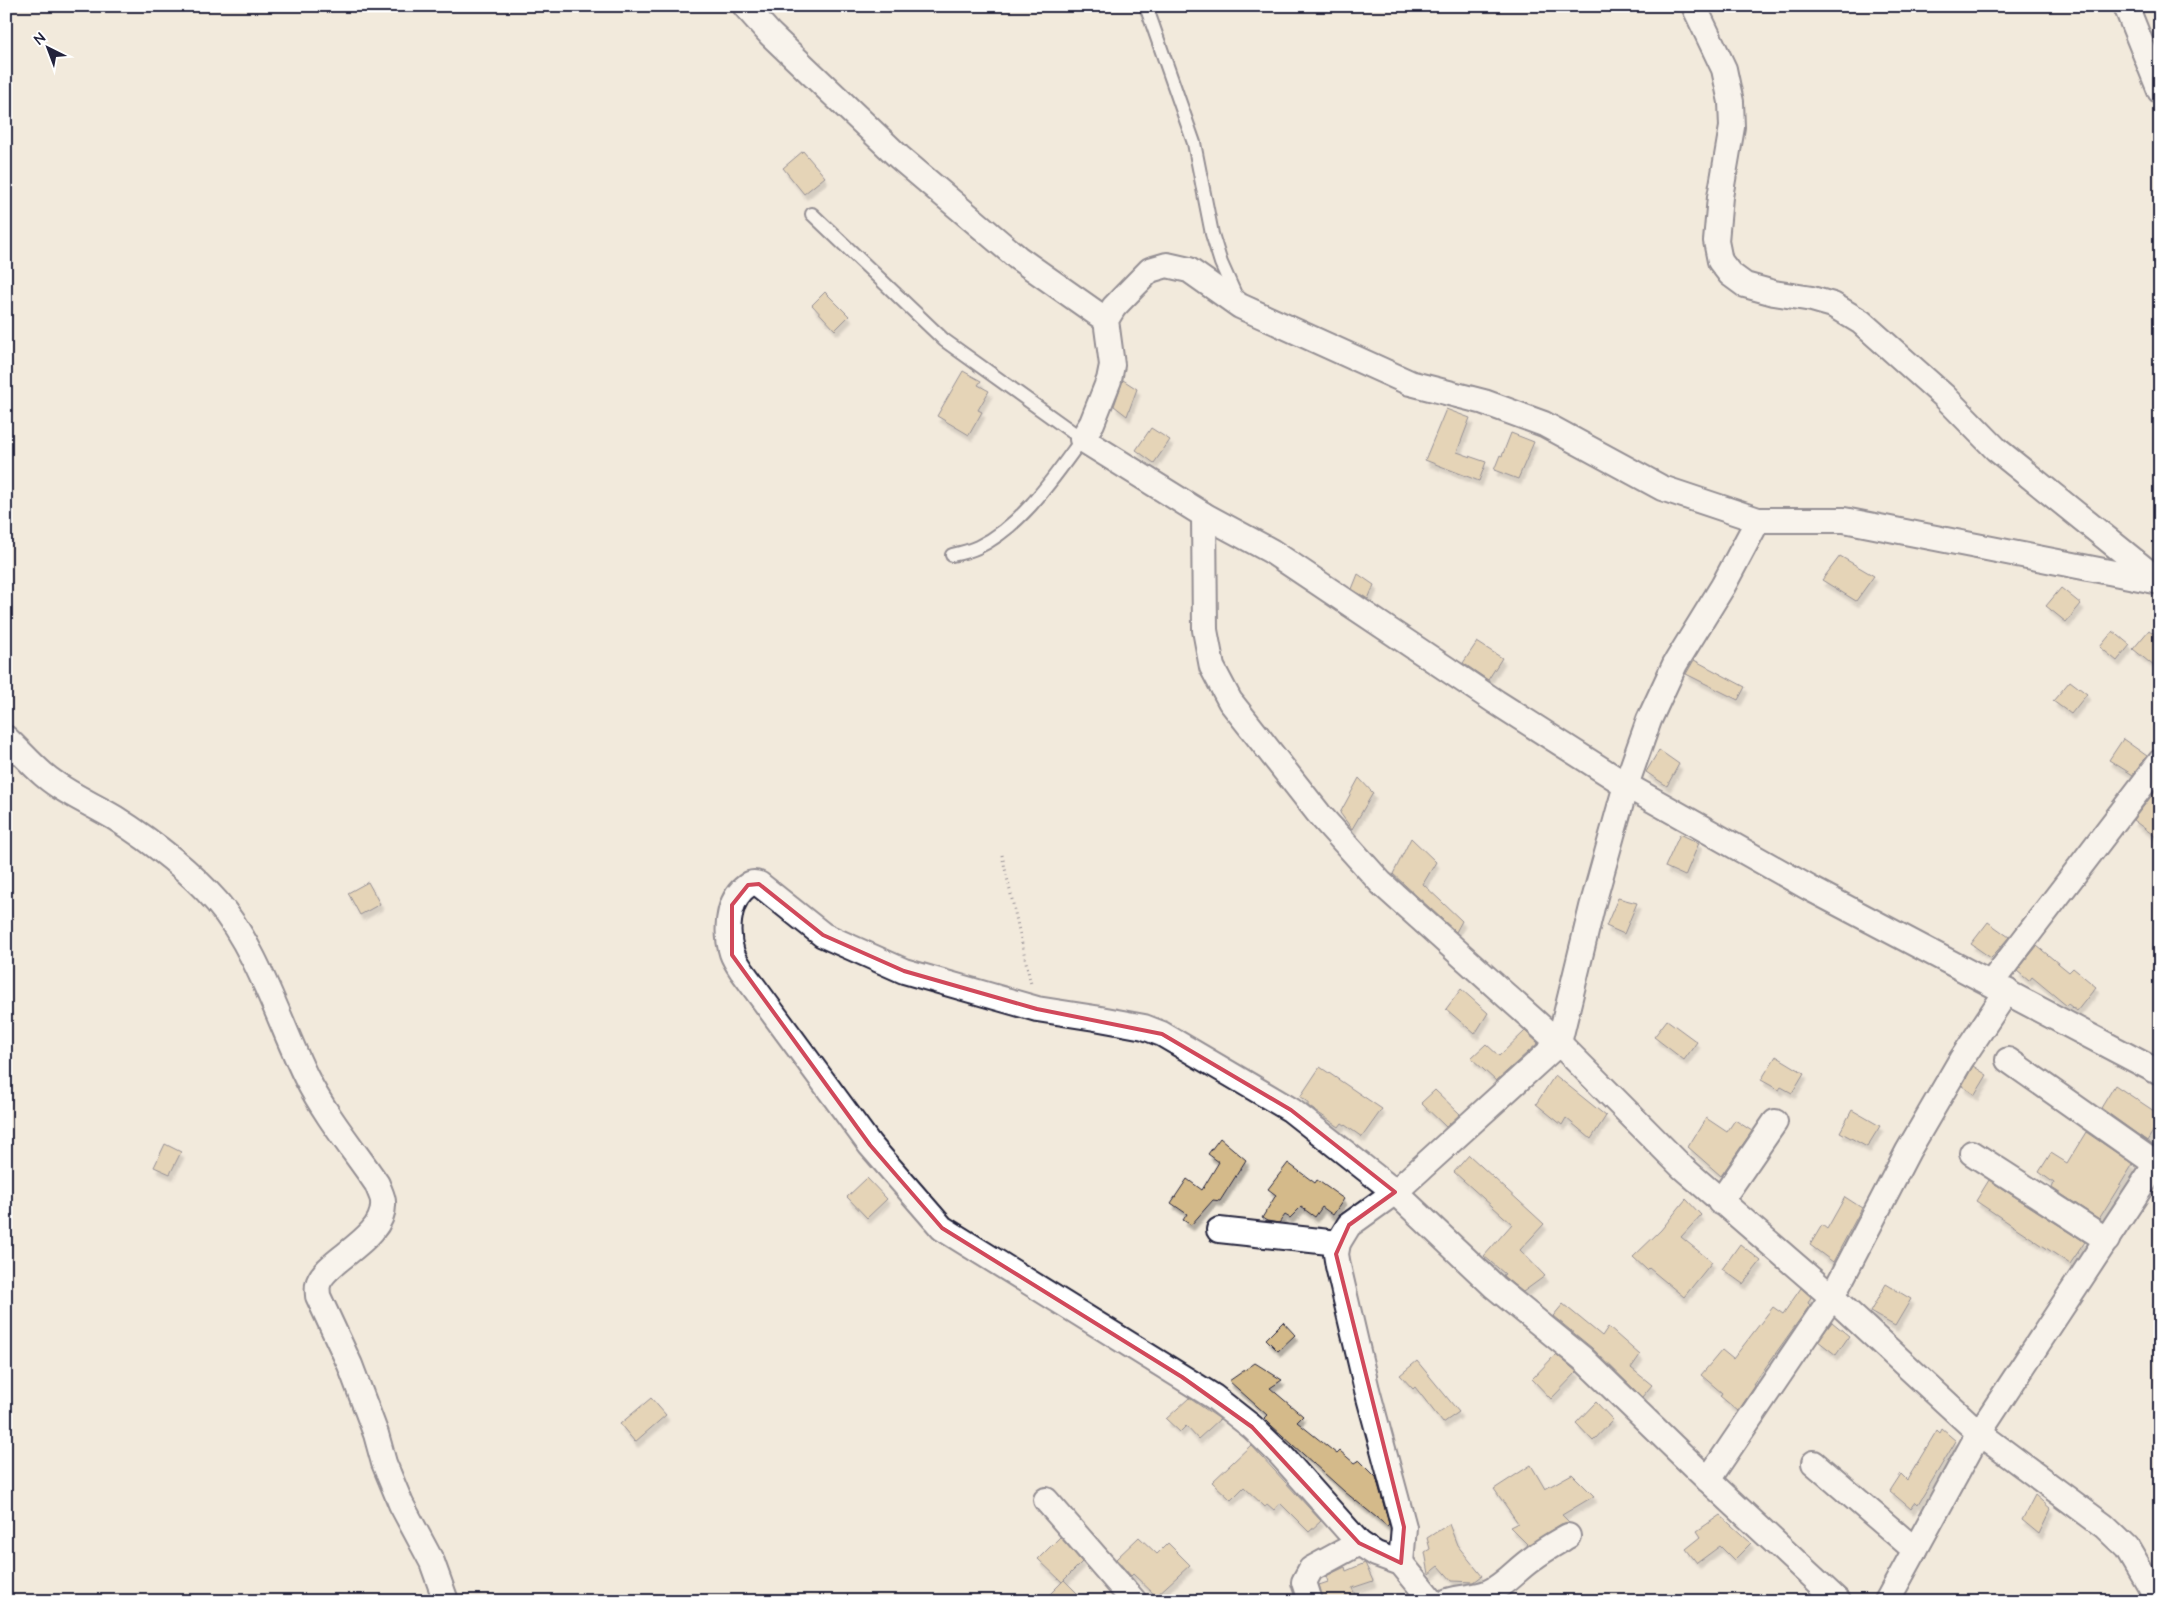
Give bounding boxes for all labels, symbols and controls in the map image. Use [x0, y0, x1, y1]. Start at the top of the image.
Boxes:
north arrow [22, 22, 72, 72]
text: N [30, 29, 50, 49]

